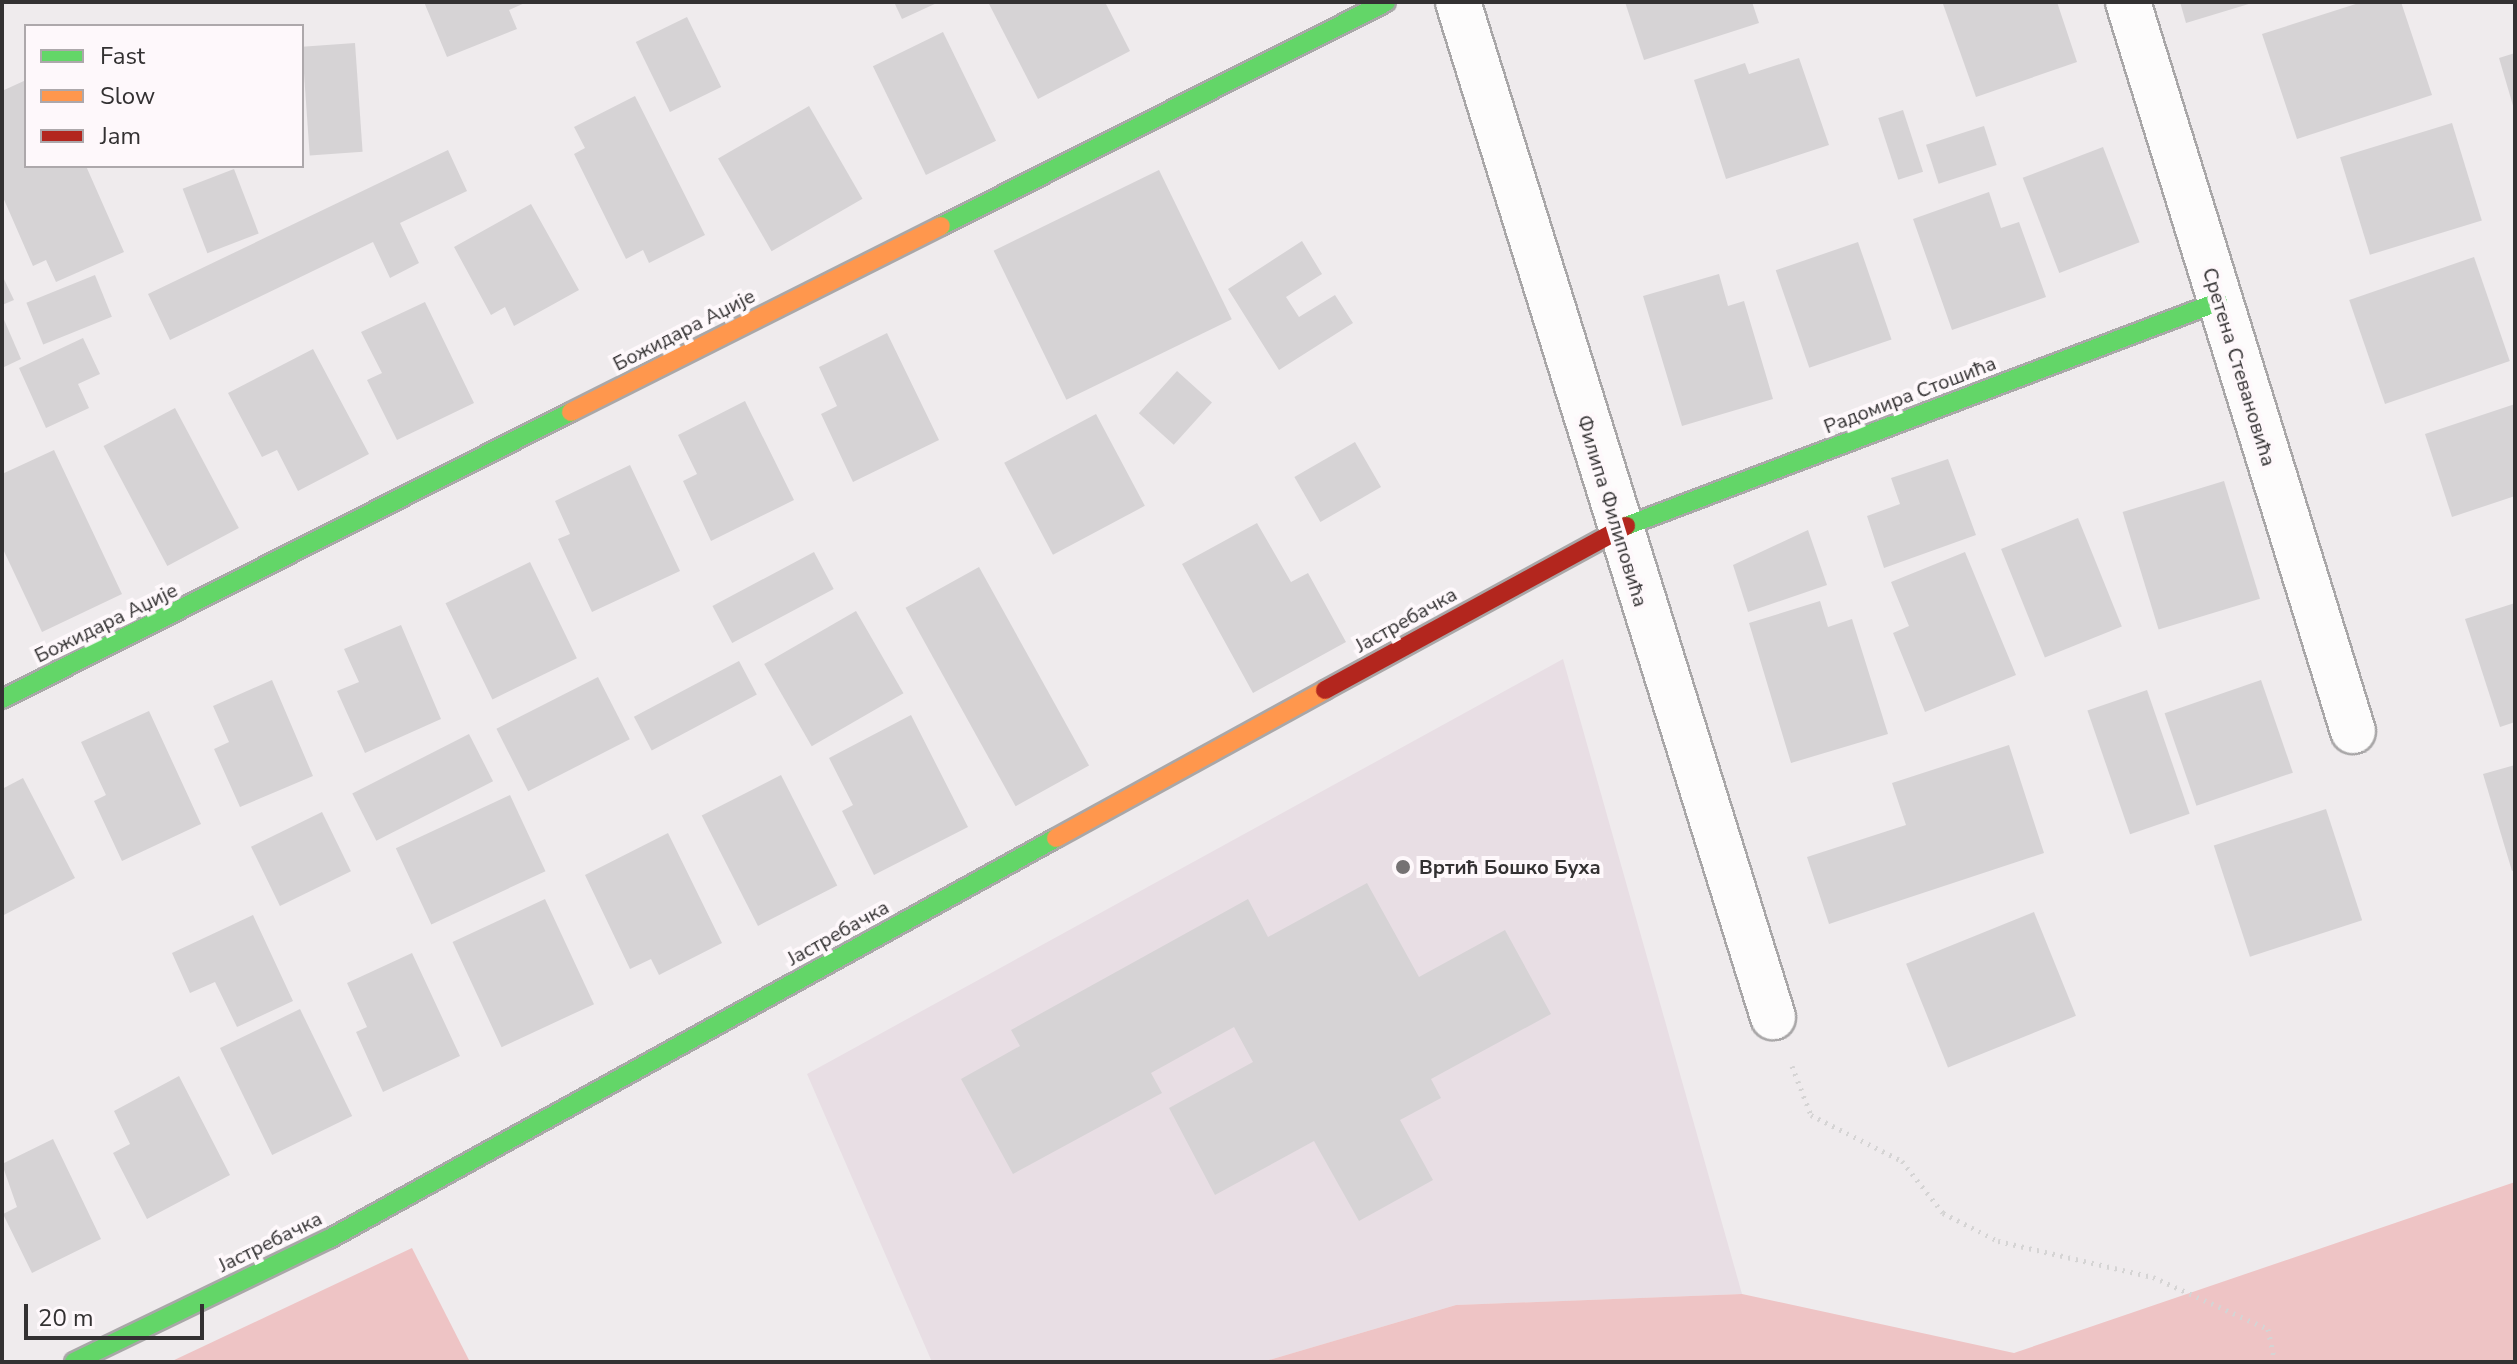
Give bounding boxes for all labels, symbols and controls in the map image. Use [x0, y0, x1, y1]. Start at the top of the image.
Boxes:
legend [24, 24, 304, 168]
text: Fast [100, 40, 145, 72]
text: Slow [100, 80, 155, 112]
text: Jam [100, 120, 141, 152]
street label: Сретена Стевановића [2197, 265, 2281, 469]
street label: Божидара Аџије [609, 284, 759, 376]
street label: Радомира Стошића [1820, 351, 2000, 439]
street label: Филипа Филиповића [1571, 412, 1653, 610]
street label: Божидара Аџије [31, 578, 181, 668]
street label: Јастребачка [1351, 582, 1461, 658]
place label: Вртић Бошко Буха [1419, 855, 1601, 879]
marker: Вртић Бошко Буха [1394, 858, 1412, 876]
street label: Јастребачка [783, 895, 893, 971]
street label: Јастребачка [214, 1207, 326, 1277]
scale bar [28, 1288, 208, 1338]
text: 20 m [38, 1302, 94, 1334]

